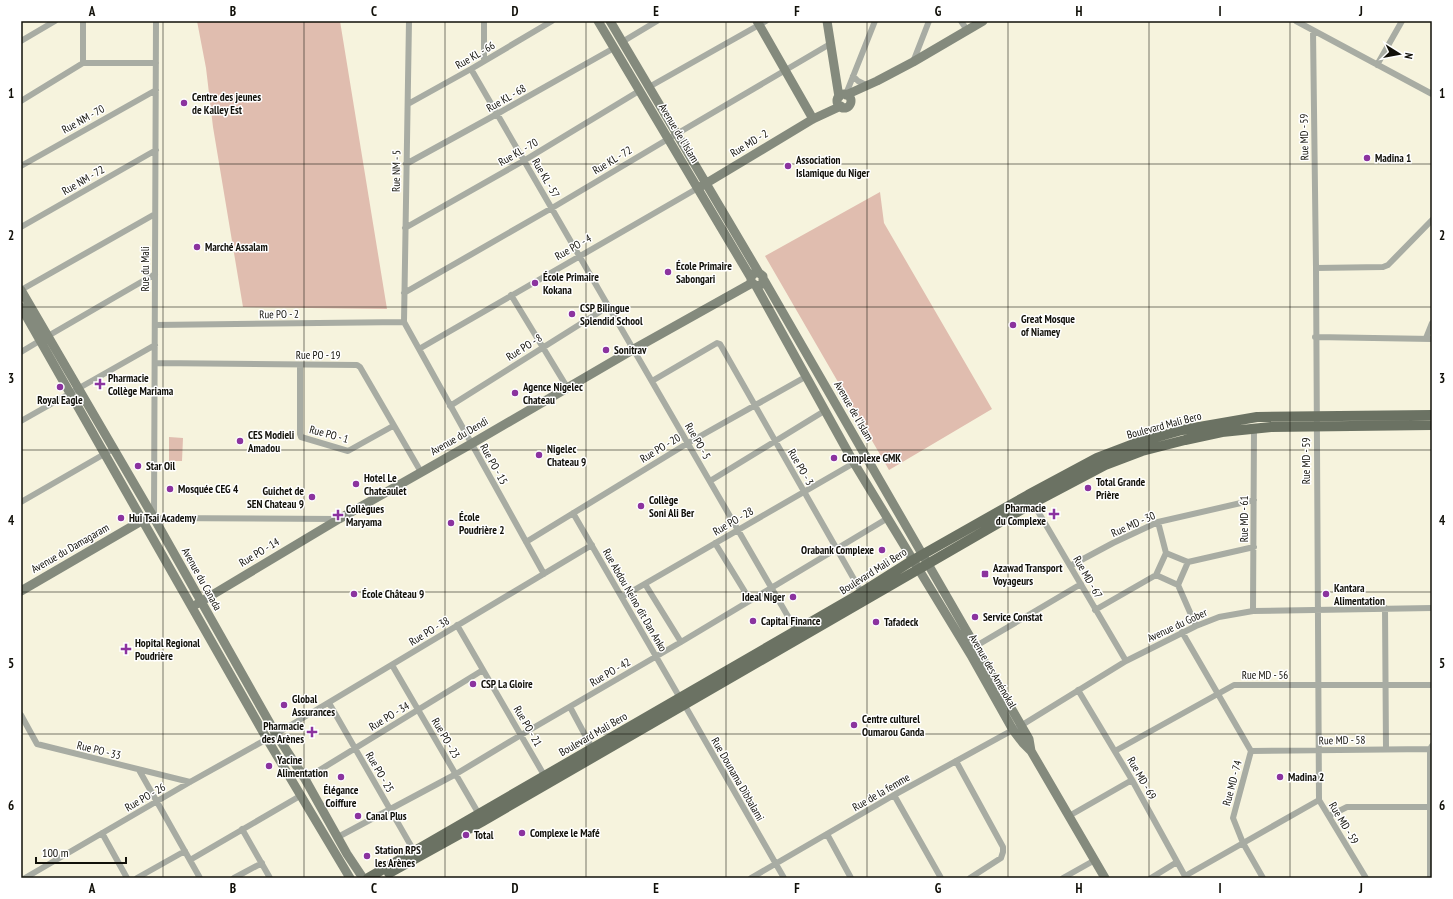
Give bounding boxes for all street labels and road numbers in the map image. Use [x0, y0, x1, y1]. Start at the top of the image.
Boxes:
street label: Rue KL - 66 [453, 38, 497, 72]
street label: Rue KL - 68 [484, 81, 528, 115]
street label: Avenue de l'Islam [656, 101, 702, 165]
street label: Rue NM - 70 [59, 102, 107, 136]
street label: Rue MD - 59 [1297, 114, 1311, 160]
street label: Rue MD - 2 [728, 126, 771, 160]
street label: Rue KL - 70 [496, 135, 540, 169]
street label: Rue KL - 72 [590, 143, 634, 177]
street label: Rue NM - 5 [389, 150, 403, 192]
street label: Rue KL - 57 [529, 156, 563, 200]
street label: Rue NM - 72 [59, 162, 107, 198]
street label: Rue PO - 4 [552, 231, 594, 263]
street label: Rue du Mali [138, 246, 152, 292]
street label: Rue PO - 2 [259, 307, 299, 321]
street label: Rue PO - 8 [503, 331, 545, 363]
street label: Rue PO - 19 [296, 348, 340, 362]
street label: Avenue de l'Islam [831, 379, 877, 443]
street label: Boulevard Mali Bero [1125, 408, 1203, 442]
street label: Avenue du Dendi [428, 414, 490, 458]
street label: Rue PO - 5 [682, 420, 714, 462]
street label: Rue PO - 1 [308, 422, 350, 446]
street label: Rue PO - 20 [637, 430, 683, 466]
street label: Rue MD - 59 [1299, 438, 1313, 484]
street label: Rue PO - 15 [477, 441, 511, 487]
street label: Rue PO - 3 [785, 446, 817, 488]
street label: Rue MD - 61 [1237, 496, 1251, 542]
street label: Rue PO - 28 [710, 504, 756, 538]
street label: Rue MD - 30 [1109, 508, 1157, 540]
street label: Avenue du Damagaram [29, 520, 111, 576]
street label: Rue PO - 14 [236, 534, 282, 570]
street label: Avenue du Canada [179, 545, 225, 613]
street label: Boulevard Mali Bero [837, 545, 909, 597]
street label: Rue Abdou Neino dit Dan Anko [600, 546, 670, 654]
street label: Rue MD - 67 [1070, 553, 1106, 601]
street label: Avenue du Gober [1145, 605, 1209, 645]
street label: Rue PO - 38 [406, 613, 452, 649]
street label: Avenue des Aménokal [966, 632, 1020, 711]
street label: Rue PO - 42 [587, 655, 633, 689]
street label: Rue MD - 56 [1242, 668, 1288, 682]
street label: Rue PO - 34 [366, 698, 412, 734]
street label: Rue PO - 21 [511, 703, 545, 749]
street label: Boulevard Mali Bero [556, 709, 630, 759]
street label: Rue PO - 23 [429, 715, 463, 761]
street label: Rue MD - 58 [1319, 733, 1365, 747]
street label: Rue Dounama Dibbalami [708, 735, 768, 823]
street label: Rue PO - 33 [76, 738, 122, 762]
street label: Rue PO - 25 [363, 749, 397, 795]
street label: Rue MD - 69 [1124, 754, 1160, 802]
street label: Rue MD - 74 [1219, 759, 1245, 807]
street label: Rue de la femme [850, 770, 913, 814]
street label: Rue PO - 26 [122, 780, 168, 814]
street label: Rue MD - 59 [1326, 799, 1362, 847]

